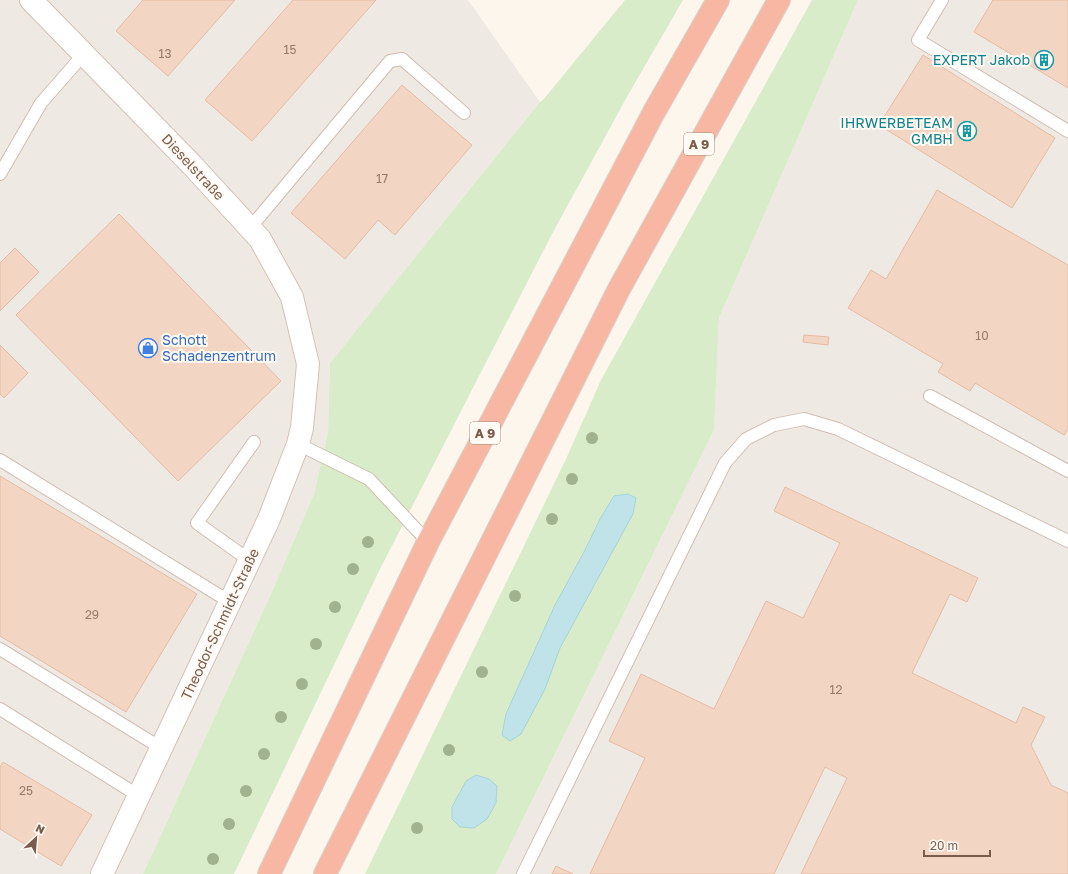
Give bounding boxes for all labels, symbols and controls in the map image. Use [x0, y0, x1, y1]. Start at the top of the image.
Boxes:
house number: 15 [284, 42, 296, 57]
house number: 13 [159, 46, 171, 61]
building icon: EXPERT Jakob [1033, 49, 1055, 71]
place label: EXPERT Jakob [933, 51, 1030, 68]
place label: IHRWERBETEAM GMBH [840, 114, 953, 147]
building icon: IHRWERBETEAM GMBH [956, 120, 978, 142]
street label: Dieselstraße [158, 130, 228, 203]
road number: A 9 [684, 133, 714, 155]
house number: 17 [376, 171, 388, 186]
house number: 10 [975, 328, 989, 343]
place label: Schott Schadenzentrum [162, 331, 276, 364]
shop icon: Schott Schadenzentrum [137, 337, 159, 359]
road number: A 9 [470, 422, 500, 444]
street label: Theodor-Schmidt-Straße [177, 545, 262, 702]
house number: 29 [85, 607, 99, 622]
house number: 12 [830, 682, 842, 697]
house number: 25 [19, 783, 33, 798]
north arrow [16, 818, 56, 858]
text: N [34, 821, 47, 836]
scale bar [924, 832, 990, 858]
text: 20 m [930, 838, 958, 853]

